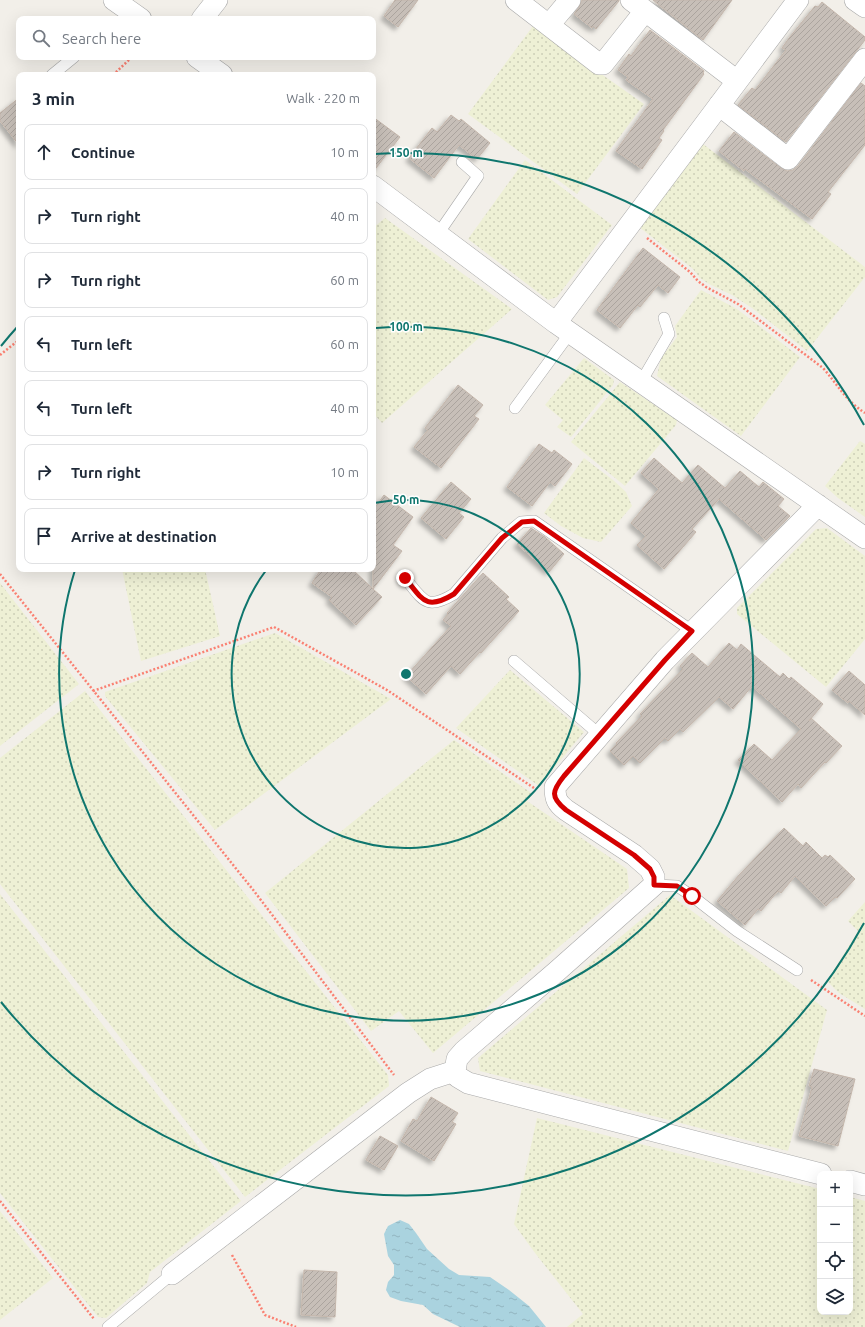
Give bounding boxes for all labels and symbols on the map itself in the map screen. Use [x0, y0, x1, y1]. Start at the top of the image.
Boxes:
text: 150 m [389, 146, 423, 159]
text: 100 m [389, 320, 423, 333]
text: 50 m [393, 493, 419, 506]
route end [396, 569, 414, 587]
centre of rings [399, 667, 413, 681]
route start [683, 887, 701, 905]

